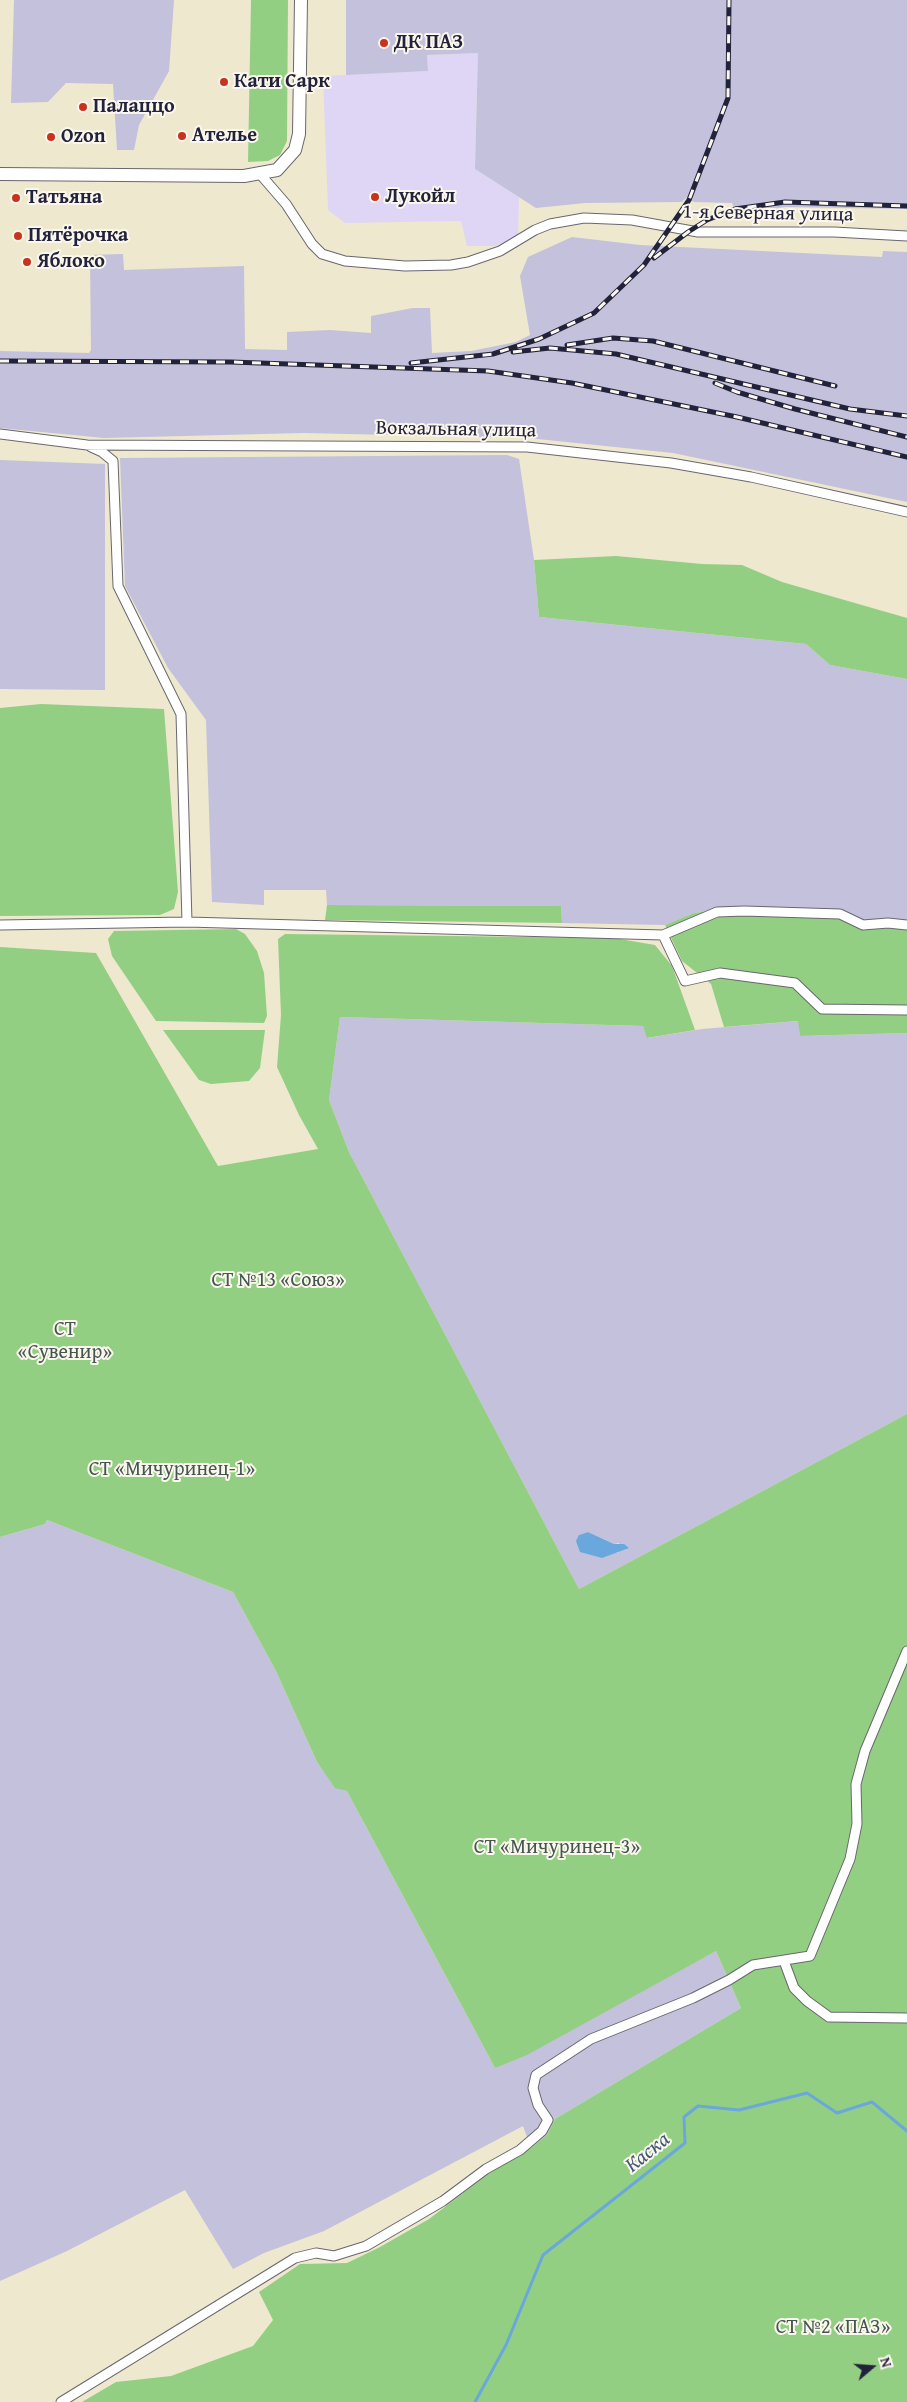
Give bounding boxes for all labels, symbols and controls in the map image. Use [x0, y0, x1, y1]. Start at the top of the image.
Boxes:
place label: ДК ПАЗ [394, 31, 463, 55]
marker: ДК ПАЗ [378, 37, 390, 49]
place label: Кати Сарк [234, 70, 330, 94]
marker: Кати Сарк [218, 76, 230, 88]
place label: Палаццо [93, 95, 175, 119]
marker: Палаццо [77, 101, 89, 113]
place label: Ателье [192, 124, 257, 148]
place label: Ozon [61, 125, 106, 149]
marker: Ателье [176, 130, 188, 142]
marker: Ozon [45, 131, 57, 143]
place label: Лукойл [385, 185, 455, 209]
place label: Татьяна [26, 186, 102, 210]
marker: Лукойл [369, 191, 381, 203]
marker: Татьяна [10, 192, 22, 204]
street label: 1-я Северная улица [682, 201, 854, 227]
place label: Пятёрочка [28, 224, 128, 248]
marker: Пятёрочка [12, 230, 24, 242]
place label: Яблоко [37, 250, 105, 274]
marker: Яблоко [21, 256, 33, 268]
street label: Вокзальная улица [376, 417, 536, 443]
park label: СТ №13 «Союз» [211, 1269, 345, 1293]
park label: СТ «Сувенир» [18, 1318, 112, 1365]
park label: СТ «Мичуринец-1» [89, 1458, 255, 1482]
park label: СТ «Мичуринец-3» [474, 1836, 640, 1860]
water label: Каска [621, 2128, 675, 2178]
park label: СТ №2 «ПАЗ» [776, 2316, 890, 2340]
north arrow [847, 2342, 897, 2392]
text: N [875, 2355, 897, 2370]

